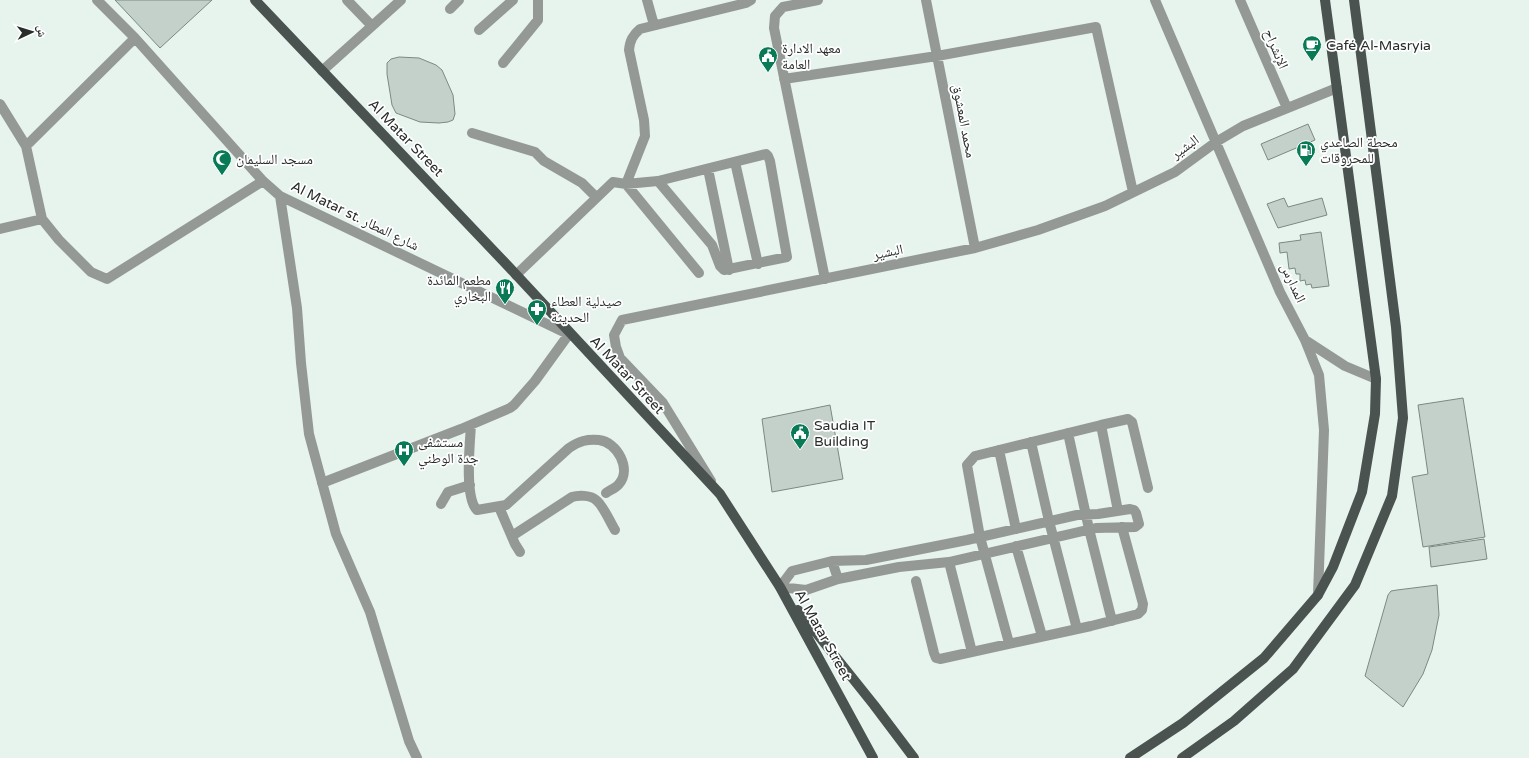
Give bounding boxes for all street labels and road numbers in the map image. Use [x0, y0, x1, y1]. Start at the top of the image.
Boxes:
street label: الإنشراح [1259, 27, 1292, 72]
street label: محمد المعشوق [949, 83, 979, 159]
street label: Al Matar Street [365, 96, 448, 181]
street label: البشير [1167, 131, 1202, 163]
street label: Al Matar st. شارع المطار [288, 178, 422, 255]
street label: البشير [870, 241, 905, 264]
street label: المدارس [1276, 261, 1310, 305]
street label: Al Matar Street [586, 332, 668, 418]
street label: Al Matar Street [791, 587, 855, 684]

